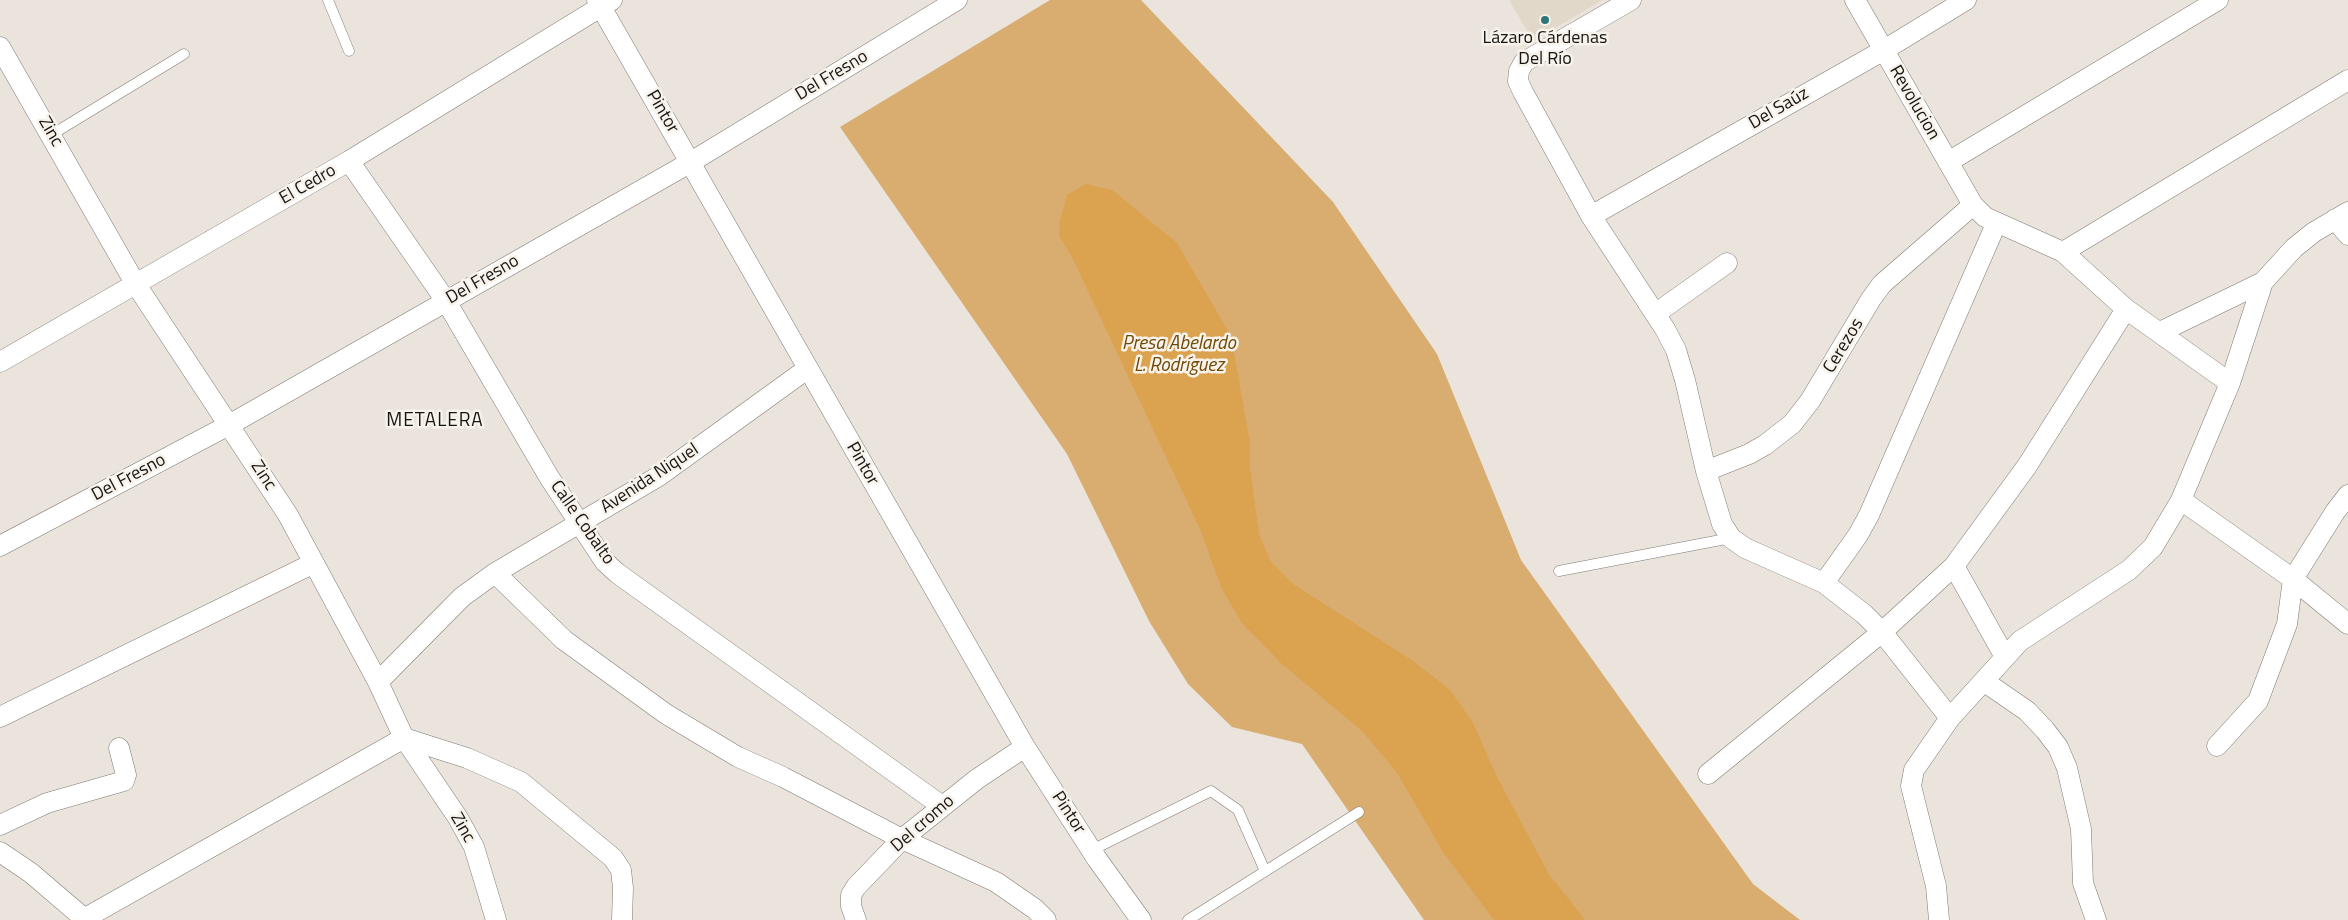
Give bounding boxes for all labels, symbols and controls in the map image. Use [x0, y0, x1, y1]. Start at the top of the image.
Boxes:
marker: Lázaro Cárdenas Del Río [1539, 14, 1551, 26]
place label: Lázaro Cárdenas Del Río [1483, 28, 1607, 70]
street label: Del Fresno [792, 46, 872, 106]
street label: Revolucion [1884, 62, 1944, 144]
street label: Del Saúz [1745, 83, 1813, 135]
street label: Pintor [641, 87, 683, 137]
street label: Zinc [33, 113, 67, 151]
street label: El Cedro [276, 160, 340, 210]
street label: Del Fresno [443, 251, 523, 309]
street label: Cerezos [1819, 315, 1869, 377]
water label: Presa Abelardo L. Rodríguez [1122, 333, 1236, 377]
district label: METALERA [385, 410, 485, 432]
street label: Avenida Niquel [597, 439, 703, 519]
street label: Pintor [841, 439, 883, 489]
street label: Del Fresno [88, 450, 170, 506]
street label: Zinc [245, 457, 281, 495]
street label: Calle Cobalto [545, 477, 619, 569]
street label: Pintor [1046, 788, 1090, 838]
street label: Del cromo [887, 791, 959, 857]
street label: Zinc [445, 809, 479, 847]

